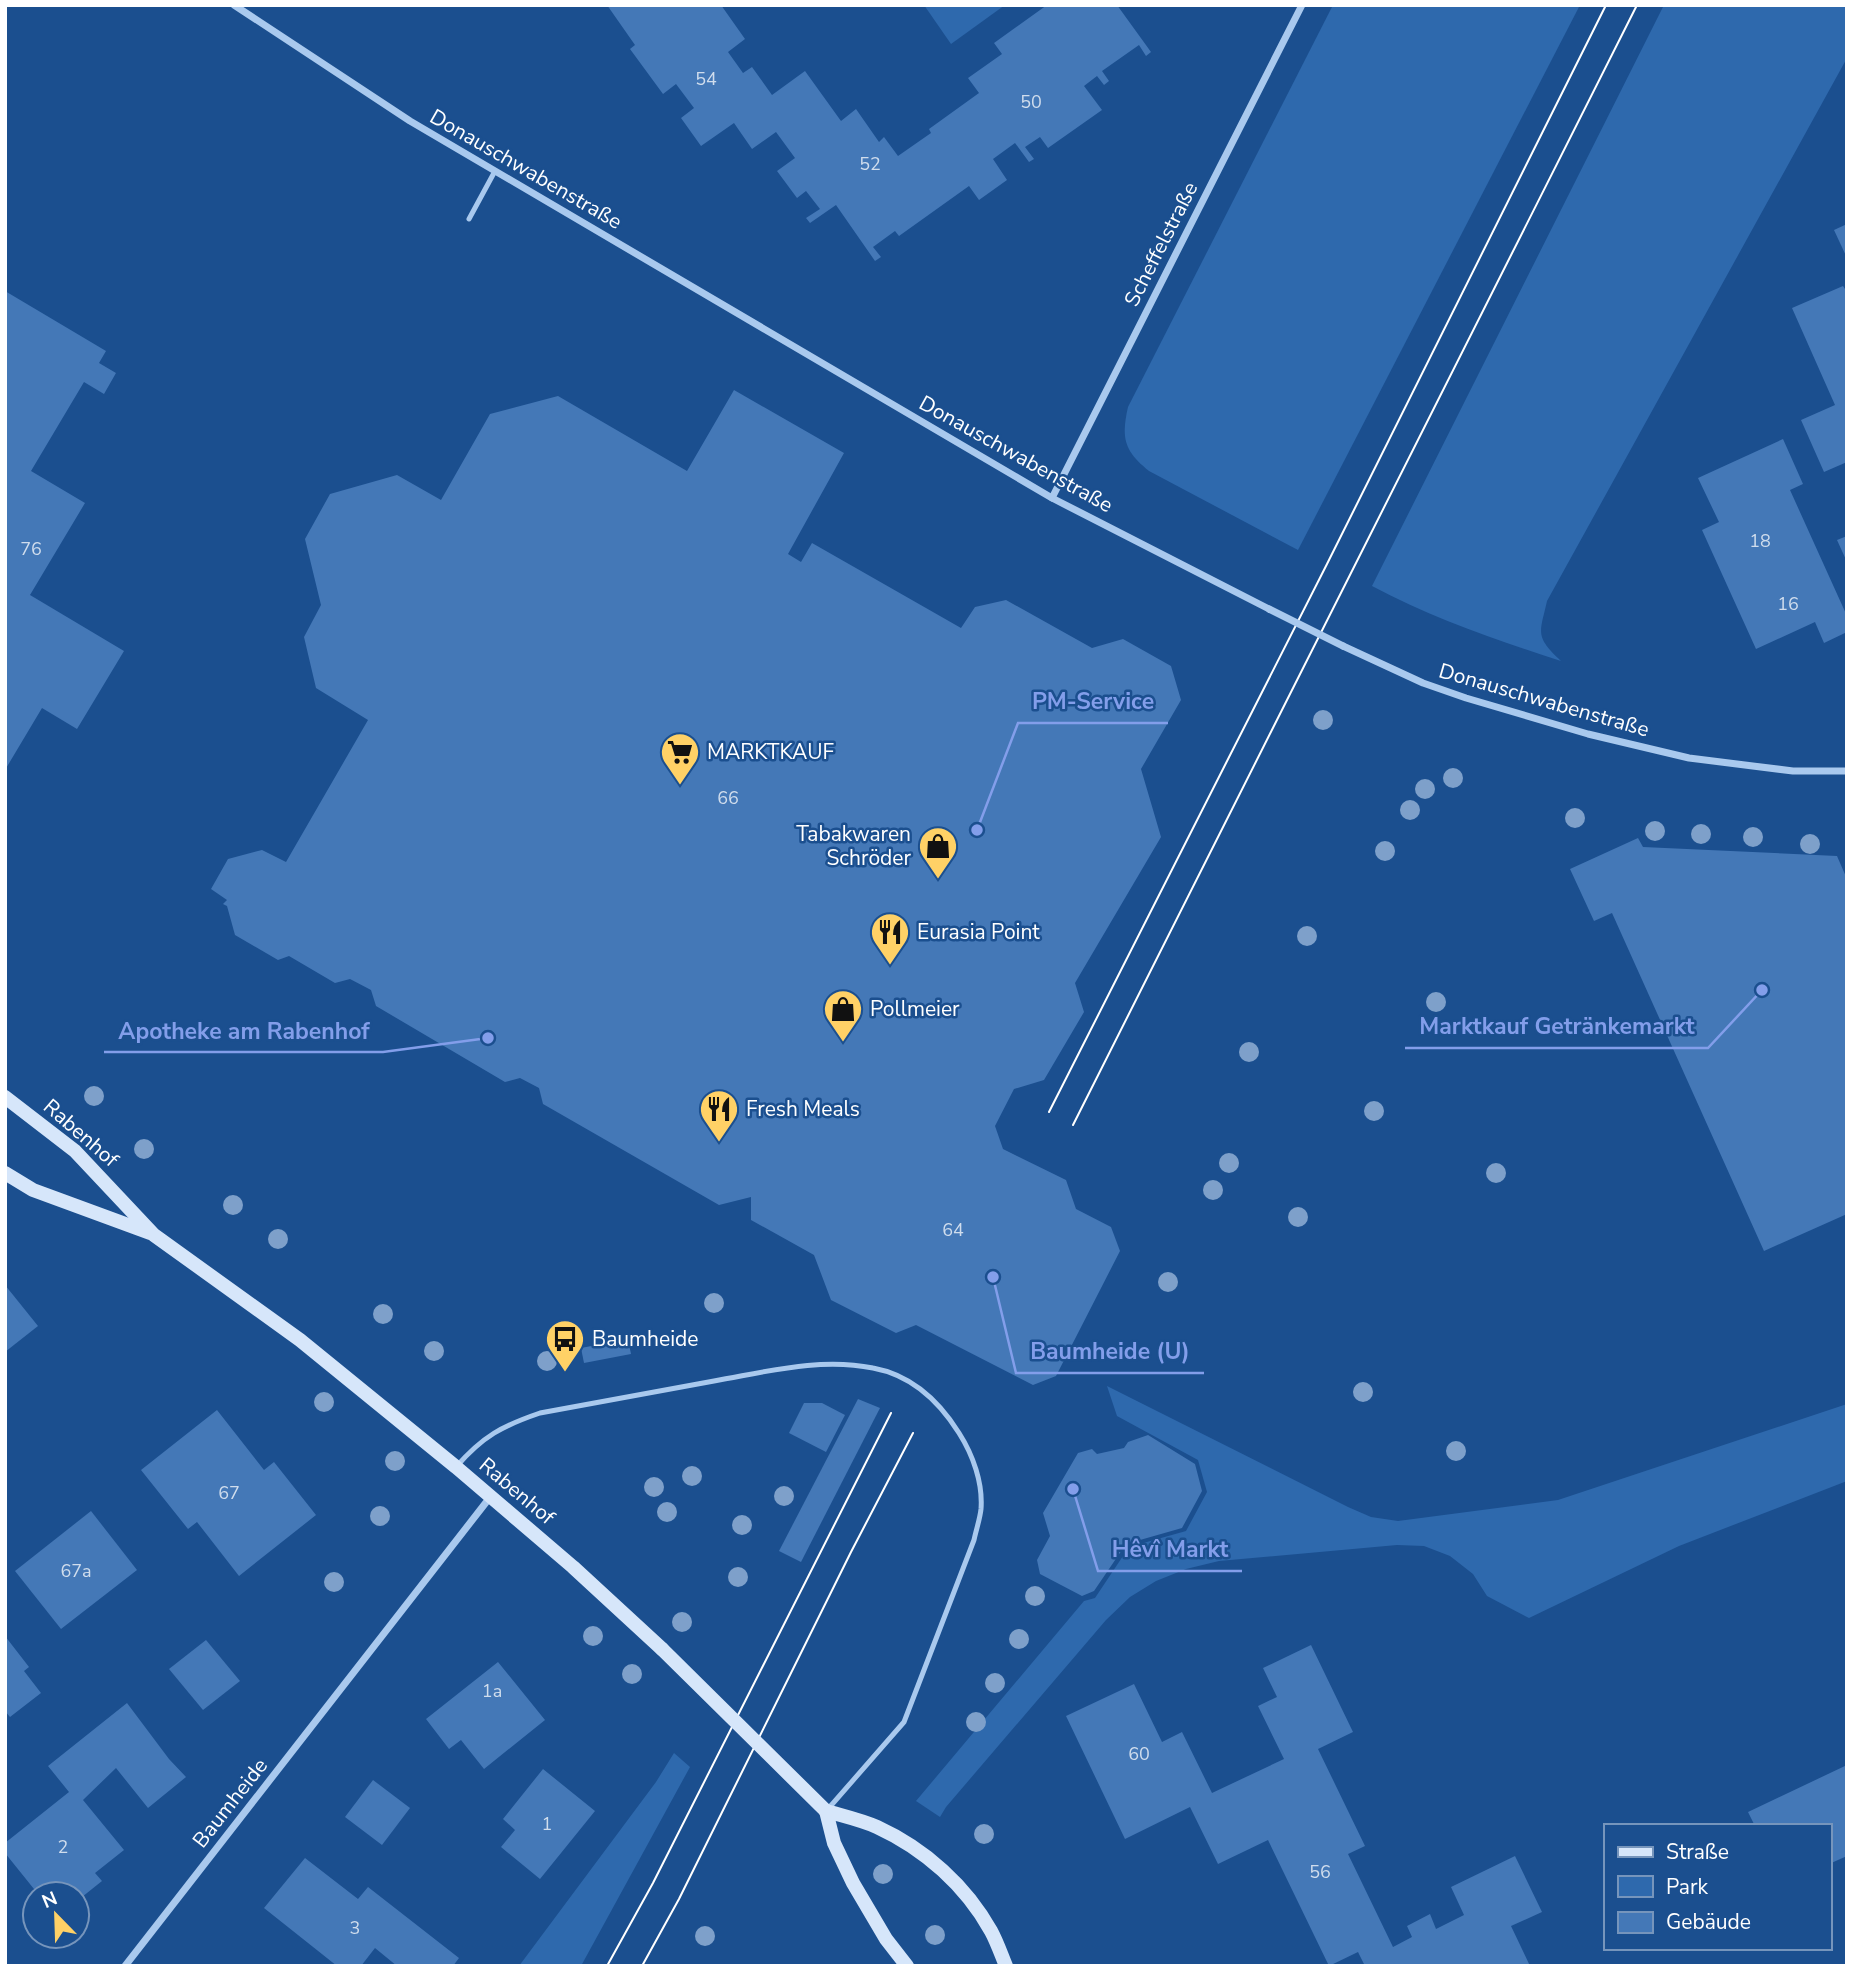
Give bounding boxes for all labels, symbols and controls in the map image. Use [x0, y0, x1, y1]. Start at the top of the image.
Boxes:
house number: 54 [695, 67, 717, 91]
house number: 50 [1020, 90, 1042, 114]
street label: Donauschwabenstraße [425, 102, 627, 236]
house number: 52 [859, 152, 881, 176]
street label: Scheffelstraße [1118, 177, 1204, 311]
street label: Donauschwabenstraße [914, 389, 1118, 519]
house number: 18 [1749, 529, 1771, 553]
house number: 76 [20, 537, 42, 561]
house number: 16 [1777, 592, 1799, 616]
street label: Donauschwabenstraße [1436, 657, 1652, 743]
callout: PM-Service [1018, 679, 1168, 723]
text: PM-Service [1032, 686, 1154, 717]
supermarket icon: MARKTKAUF [659, 731, 701, 786]
place label: MARKTKAUF [707, 738, 834, 766]
house number: 66 [717, 786, 739, 810]
place label: Tabakwaren Schröder [796, 820, 911, 872]
shop icon: Tabakwaren Schröder [917, 825, 959, 880]
restaurant icon: Eurasia Point [869, 911, 911, 966]
place label: Eurasia Point [917, 918, 1040, 946]
shop icon: Pollmeier [822, 988, 864, 1043]
place label: Pollmeier [870, 995, 960, 1023]
callout: Marktkauf Getränkemarkt [1405, 1004, 1708, 1048]
callout: Apotheke am Rabenhof [104, 1008, 383, 1052]
text: Marktkauf Getränkemarkt [1419, 1011, 1695, 1042]
text: Apotheke am Rabenhof [118, 1016, 370, 1047]
restaurant icon: Fresh Meals [698, 1088, 740, 1143]
street label: Rabenhof [37, 1093, 125, 1174]
place label: Fresh Meals [746, 1095, 860, 1123]
house number: 64 [942, 1218, 964, 1242]
bus stop icon: Baumheide [544, 1318, 586, 1373]
place label: Baumheide [592, 1325, 698, 1353]
callout: Baumheide (U) [1016, 1329, 1204, 1373]
text: Baumheide (U) [1030, 1336, 1190, 1367]
street label: Rabenhof [473, 1451, 562, 1532]
house number: 67 [218, 1481, 240, 1505]
callout: Hêvî Markt [1098, 1527, 1242, 1571]
text: Hêvî Markt [1112, 1534, 1228, 1565]
house number: 67a [60, 1559, 92, 1583]
house number: 1a [482, 1679, 502, 1703]
house number: 60 [1128, 1742, 1150, 1766]
street label: Baumheide [186, 1752, 274, 1854]
house number: 1 [542, 1812, 552, 1836]
legend [1604, 1824, 1831, 1950]
house number: 2 [58, 1835, 68, 1859]
text: Straße [1666, 1838, 1729, 1866]
house number: 56 [1309, 1860, 1331, 1884]
text: Park [1666, 1873, 1708, 1901]
north arrow [21, 1880, 91, 1950]
text: N [38, 1886, 61, 1915]
text: Gebäude [1666, 1908, 1751, 1936]
house number: 3 [350, 1916, 360, 1940]

